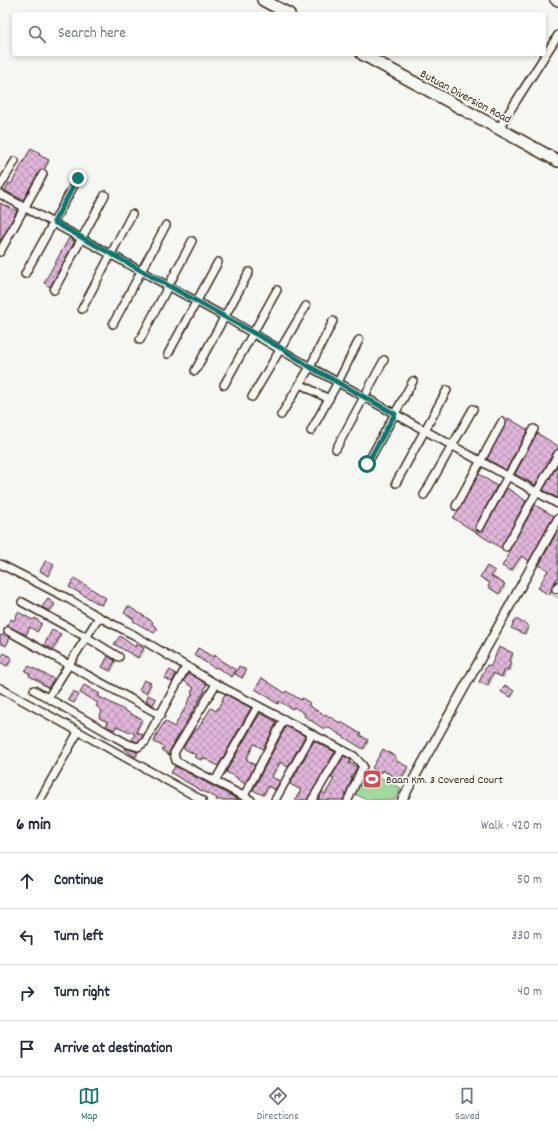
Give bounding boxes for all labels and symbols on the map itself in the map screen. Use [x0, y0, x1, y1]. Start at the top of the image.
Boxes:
street label: Butuan Diversion Road [417, 66, 514, 128]
route end [69, 169, 87, 187]
route start [358, 455, 376, 473]
sports icon: Baan Km. 3 Covered Court [361, 768, 383, 790]
place label: Baan Km. 3 Covered Court [386, 772, 503, 789]

